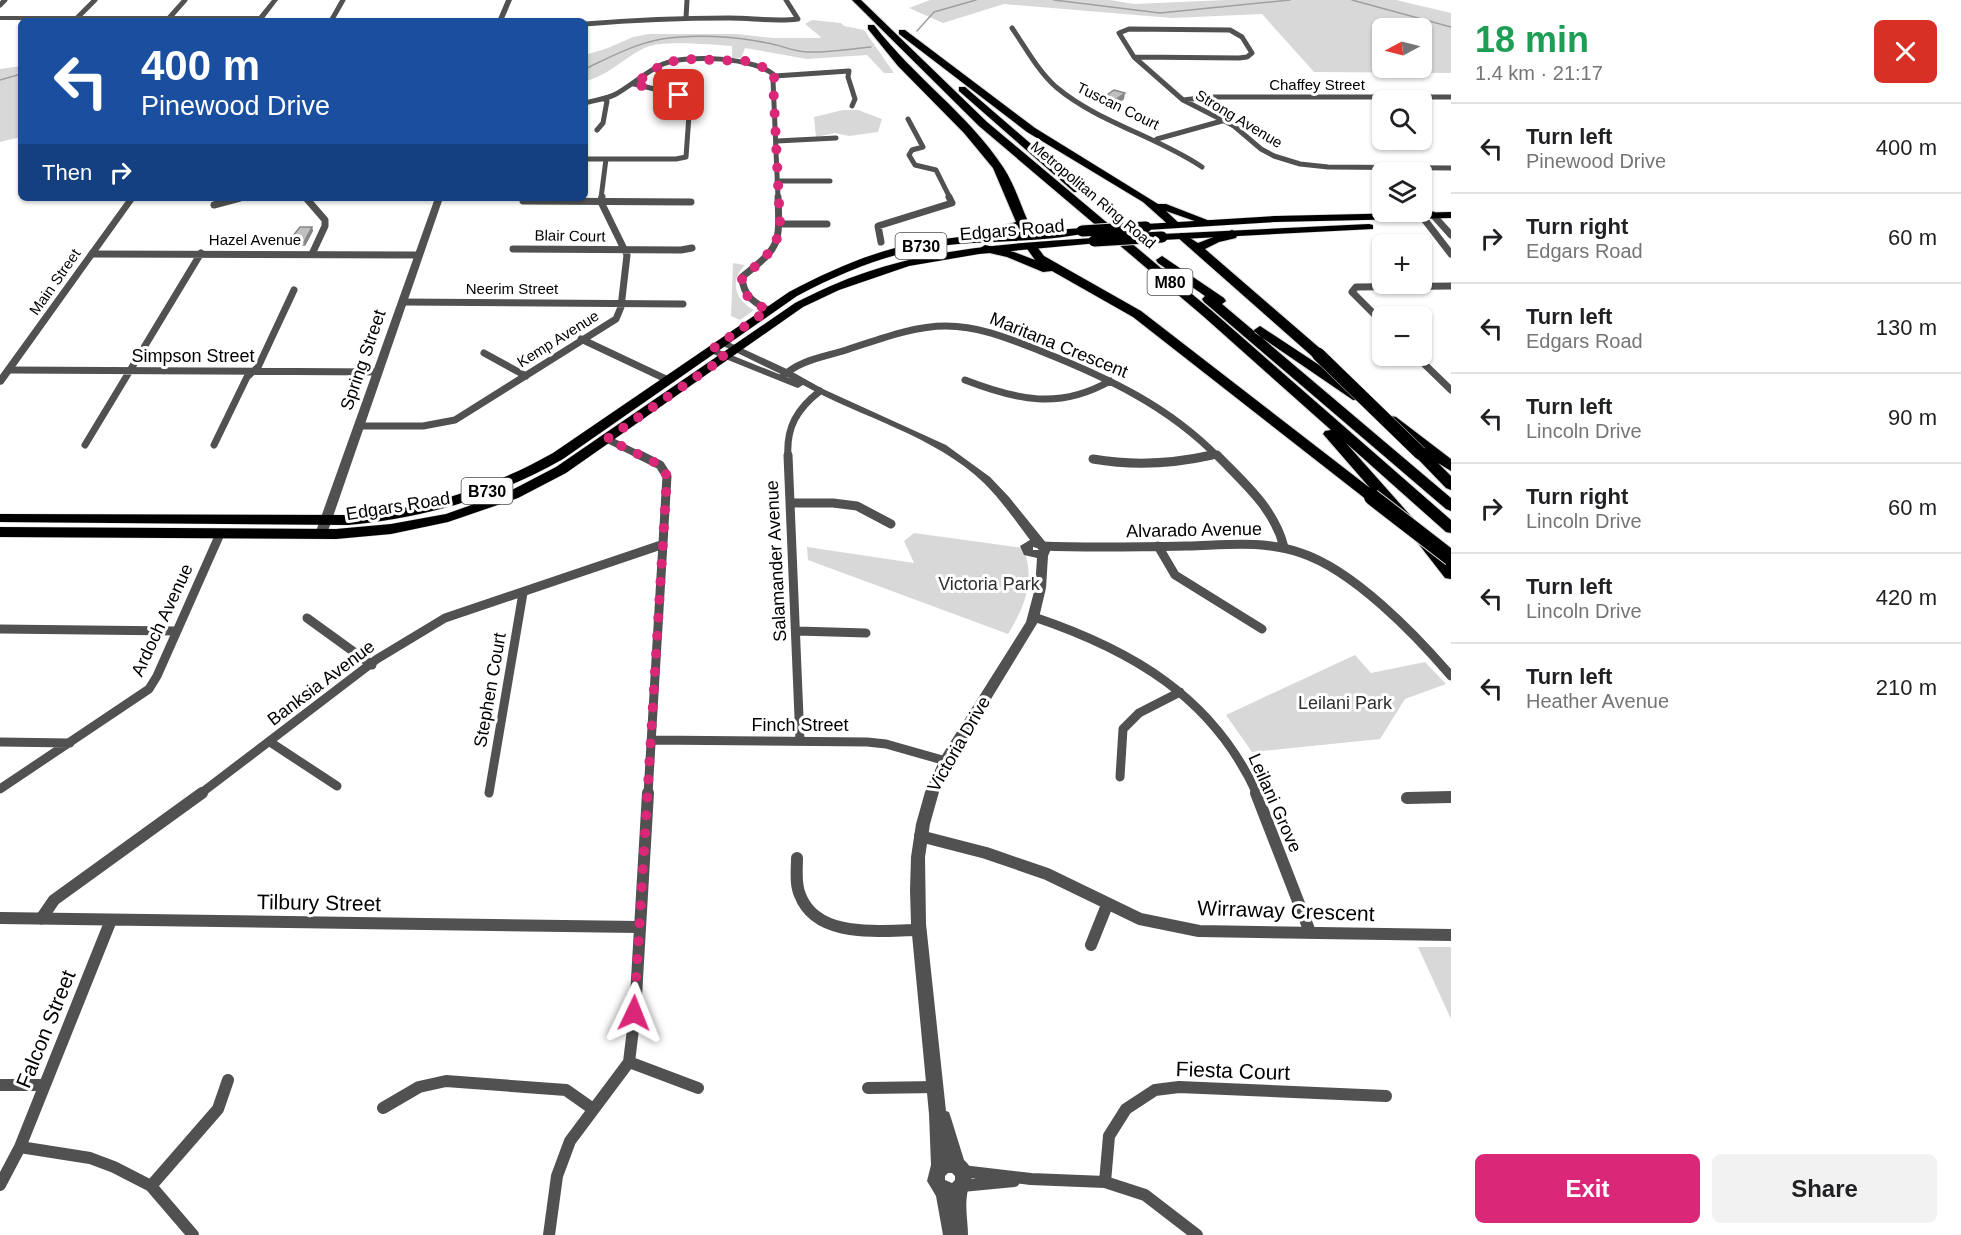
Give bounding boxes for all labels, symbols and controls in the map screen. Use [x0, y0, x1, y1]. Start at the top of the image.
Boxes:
north arrow [1372, 18, 1432, 78]
map controls [1372, 18, 1432, 366]
text: 18 min [1475, 19, 1589, 60]
button: close [1874, 20, 1937, 83]
icon: left [42, 42, 120, 120]
text: 400 m [141, 42, 260, 89]
text: 1.4 km · 21:17 [1475, 62, 1603, 84]
pin [653, 69, 704, 120]
street label: Chaffey Street [1269, 76, 1366, 93]
icon: arrive [662, 78, 695, 111]
street label: Tuscan Court [1074, 78, 1163, 133]
street label: Strong Avenue [1193, 86, 1286, 151]
button: search [1372, 90, 1432, 150]
text: Pinewood Drive [141, 91, 330, 121]
text: Turn left [1526, 124, 1612, 149]
icon: left [1475, 132, 1508, 165]
text: 400 m [1876, 135, 1937, 160]
street label: Metropolitan Ring Road [1027, 137, 1159, 252]
text: Pinewood Drive [1526, 150, 1666, 172]
icon: right [104, 156, 137, 189]
text: Then [42, 160, 92, 185]
button: layers [1372, 162, 1432, 222]
text: Turn right [1526, 214, 1628, 239]
street label: Edgars Road [959, 215, 1065, 245]
icon: right [1475, 222, 1508, 255]
text: 60 m [1888, 225, 1937, 250]
street label: Blair Court [534, 226, 606, 245]
street label: Hazel Avenue [209, 231, 301, 248]
road number: B730 [896, 233, 946, 259]
button: + [1372, 234, 1432, 294]
text: Edgars Road [1526, 240, 1643, 262]
street label: Main Street [26, 245, 84, 318]
road number: M80 [1148, 269, 1192, 295]
street label: Neerim Street [466, 280, 559, 297]
text: Turn left [1526, 304, 1612, 329]
button: − [1372, 306, 1432, 366]
street label: Spring Street [336, 307, 390, 413]
street label: Kemp Avenue [514, 307, 602, 370]
street label: Maritana Crescent [987, 308, 1131, 382]
icon: left [1475, 312, 1508, 345]
text: 130 m [1876, 315, 1937, 340]
text: Edgars Road [1526, 330, 1643, 352]
street label: Simpson Street [131, 346, 255, 366]
text: Turn left [1526, 394, 1612, 419]
icon: left [1475, 402, 1508, 435]
text: 90 m [1888, 405, 1937, 430]
text: Lincoln Drive [1526, 420, 1642, 442]
road number: B730 [462, 478, 512, 504]
street label: Salamander Avenue [762, 480, 790, 642]
text: Turn right [1526, 484, 1628, 509]
street label: Edgars Road [345, 488, 451, 524]
icon: right [1475, 492, 1508, 525]
text: 60 m [1888, 495, 1937, 520]
text: Lincoln Drive [1526, 510, 1642, 532]
street label: Alvarado Avenue [1126, 519, 1262, 541]
street label: Ardoch Avenue [127, 561, 197, 679]
park label: Victoria Park [938, 574, 1041, 594]
text: Turn left [1526, 574, 1612, 599]
icon: left [1475, 582, 1508, 615]
text: 420 m [1876, 585, 1937, 610]
text: Lincoln Drive [1526, 600, 1642, 622]
street label: Stephen Court [470, 631, 510, 749]
street label: Banksia Avenue [264, 636, 378, 730]
text: Turn left [1526, 664, 1612, 689]
icon: left [1475, 672, 1508, 705]
text: 210 m [1876, 675, 1937, 700]
text: Heather Avenue [1526, 690, 1669, 712]
street label: Victoria Drive [924, 693, 994, 795]
park label: Leilani Park [1298, 693, 1393, 713]
street label: Finch Street [751, 715, 849, 735]
street label: Leilani Grove [1244, 750, 1306, 856]
street label: Tilbury Street [257, 890, 381, 915]
street label: Wirraway Crescent [1197, 896, 1375, 925]
street label: Falcon Street [11, 966, 80, 1091]
position arrow [602, 981, 666, 1045]
street label: Fiesta Court [1175, 1057, 1291, 1084]
button: Exit [1475, 1154, 1700, 1223]
button: Share [1712, 1154, 1937, 1223]

